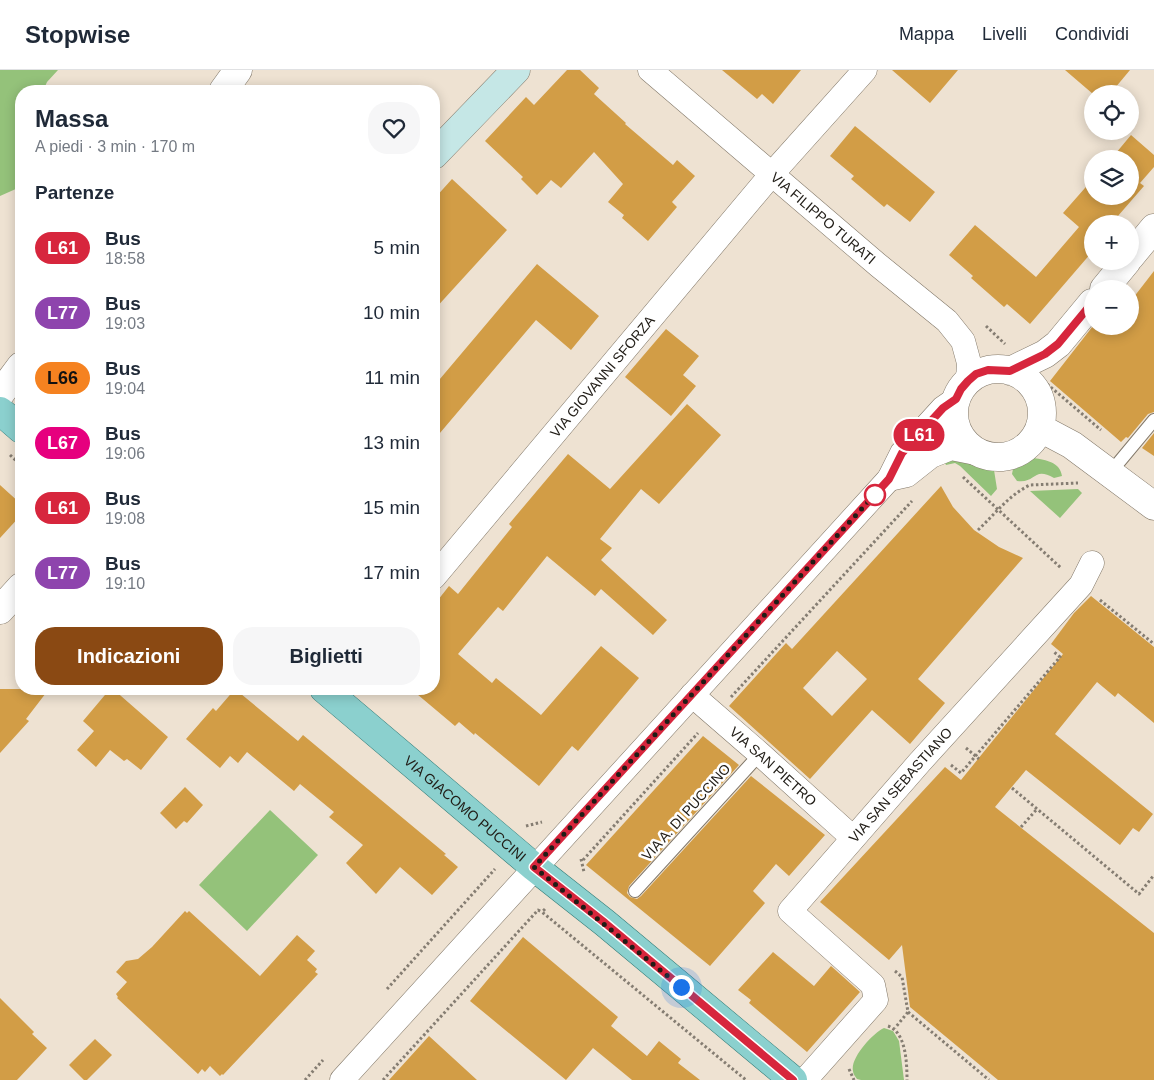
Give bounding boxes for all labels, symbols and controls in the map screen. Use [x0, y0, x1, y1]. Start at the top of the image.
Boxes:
text: Stopwise [25, 21, 130, 48]
text: Mappa [899, 24, 954, 44]
text: Livelli [982, 24, 1027, 44]
text: Condividi [1055, 24, 1129, 44]
map controls [1084, 85, 1139, 335]
button: locate [1084, 85, 1139, 140]
button: heart [368, 102, 420, 154]
text: Massa [35, 105, 108, 132]
text: A piedi · 3 min · 170 m [35, 138, 195, 155]
button: layers [1084, 150, 1139, 205]
street label: VIA FILIPPO TURATI [768, 169, 879, 267]
text: Partenze [35, 182, 114, 203]
button: + [1084, 215, 1139, 270]
text: Bus [105, 228, 141, 249]
text: 5 min [374, 237, 420, 258]
text: L61 [47, 238, 78, 258]
text: 18:58 [105, 250, 145, 267]
button: − [1084, 280, 1139, 335]
text: Bus [105, 293, 141, 314]
text: 10 min [363, 302, 420, 323]
text: L77 [47, 303, 78, 323]
street label: VIA GIOVANNI SFORZA [547, 312, 658, 440]
text: 19:03 [105, 315, 145, 332]
text: Bus [105, 358, 141, 379]
text: 11 min [364, 367, 420, 388]
text: L66 [47, 368, 78, 388]
text: 19:04 [105, 380, 145, 397]
line badge: L61 [890, 419, 948, 451]
text: Bus [105, 423, 141, 444]
text: L61 [903, 425, 935, 445]
text: 13 min [363, 432, 420, 453]
text: L67 [47, 433, 78, 453]
text: 19:06 [105, 445, 145, 462]
unlabelled marker [864, 484, 886, 506]
text: Bus [105, 488, 141, 509]
text: 15 min [363, 497, 420, 518]
text: L61 [47, 498, 78, 518]
text: 19:08 [105, 510, 145, 527]
text: Bus [105, 553, 141, 574]
text: 17 min [363, 562, 420, 583]
text: L77 [47, 563, 78, 583]
text: 19:10 [105, 575, 145, 592]
button: Indicazioni [35, 627, 223, 685]
button: Biglietti [233, 627, 420, 685]
street label: VIA SAN PIETRO [727, 724, 820, 809]
street label: VIA SAN SEBASTIANO [845, 724, 955, 846]
street label: VIA GIACOMO PUCCINI [401, 752, 529, 865]
street label: VIA A. DI PUCCINO [638, 760, 734, 864]
your location [669, 975, 694, 1000]

